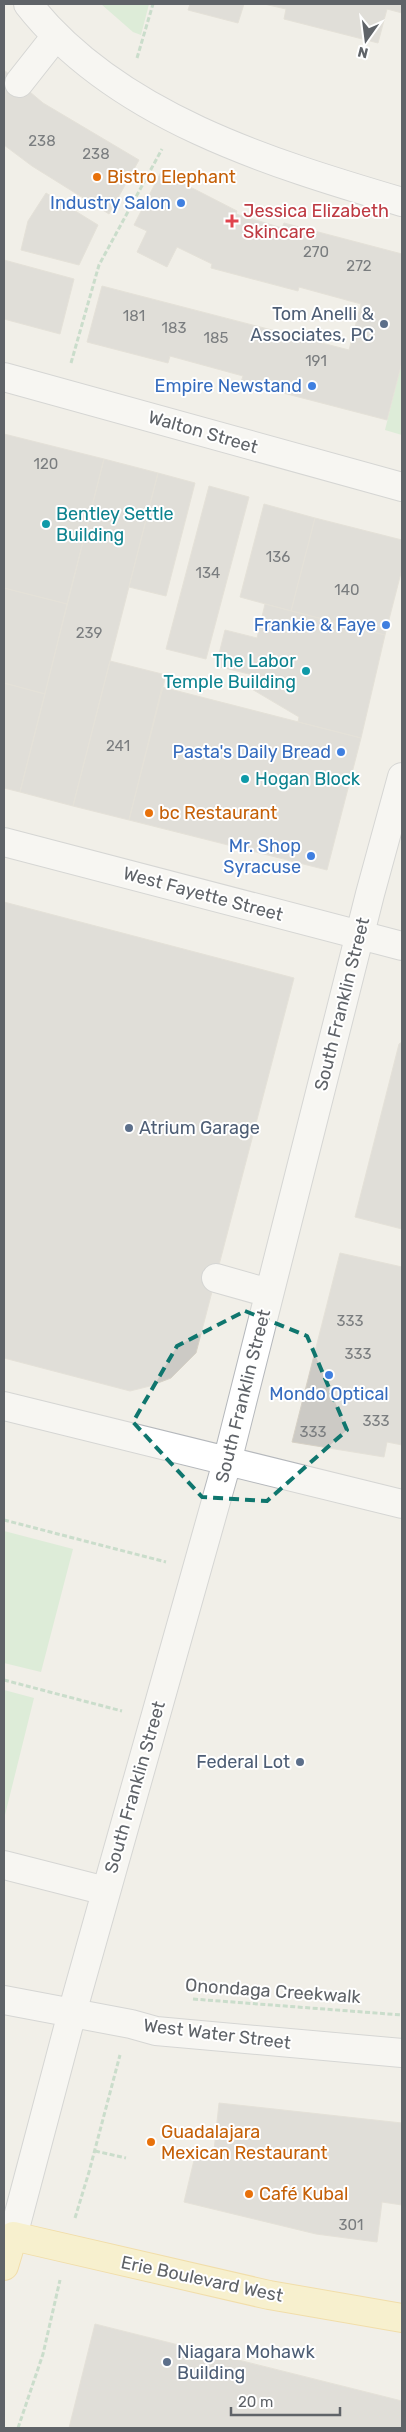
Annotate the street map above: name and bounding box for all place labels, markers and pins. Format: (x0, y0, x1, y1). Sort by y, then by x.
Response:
place label: Bistro Elephant (107, 166, 236, 188)
marker: Bistro Elephant (91, 171, 103, 183)
place label: Industry Salon (50, 192, 171, 214)
marker: Industry Salon (175, 197, 187, 209)
place label: Jessica Elizabeth Skincare (243, 200, 389, 243)
marker: Jessica Elizabeth Skincare (225, 214, 239, 228)
place label: Tom Anelli & Associates, PC (250, 303, 374, 346)
marker: Tom Anelli & Associates, PC (378, 318, 390, 330)
place label: Empire Newstand (155, 375, 302, 397)
marker: Empire Newstand (306, 380, 318, 392)
place label: Bentley Settle Building (56, 503, 174, 546)
marker: Bentley Settle Building (40, 518, 52, 530)
place label: Frankie & Faye (254, 614, 376, 636)
marker: Frankie & Faye (380, 619, 392, 631)
place label: The Labor Temple Building (163, 650, 296, 693)
marker: The Labor Temple Building (300, 665, 312, 677)
place label: Pasta's Daily Bread (173, 741, 331, 763)
marker: Pasta's Daily Bread (335, 746, 347, 758)
place label: Hogan Block (255, 768, 361, 790)
marker: Hogan Block (239, 773, 251, 785)
place label: bc Restaurant (159, 802, 277, 824)
marker: bc Restaurant (143, 807, 155, 819)
place label: Mr. Shop Syracuse (223, 835, 301, 878)
marker: Mr. Shop Syracuse (305, 850, 317, 862)
place label: Atrium Garage (139, 1117, 260, 1139)
marker: Atrium Garage (123, 1122, 135, 1134)
marker: Mondo Optical (323, 1369, 335, 1381)
place label: Mondo Optical (269, 1383, 389, 1405)
place label: Federal Lot (196, 1751, 290, 1773)
marker: Federal Lot (294, 1756, 306, 1768)
place label: Guadalajara Mexican Restaurant (161, 2121, 328, 2164)
marker: Guadalajara Mexican Restaurant (145, 2136, 157, 2148)
place label: Café Kubal (259, 2183, 348, 2205)
marker: Café Kubal (243, 2188, 255, 2200)
place label: Niagara Mohawk Building (177, 2341, 315, 2384)
marker: Niagara Mohawk Building (161, 2356, 173, 2368)

